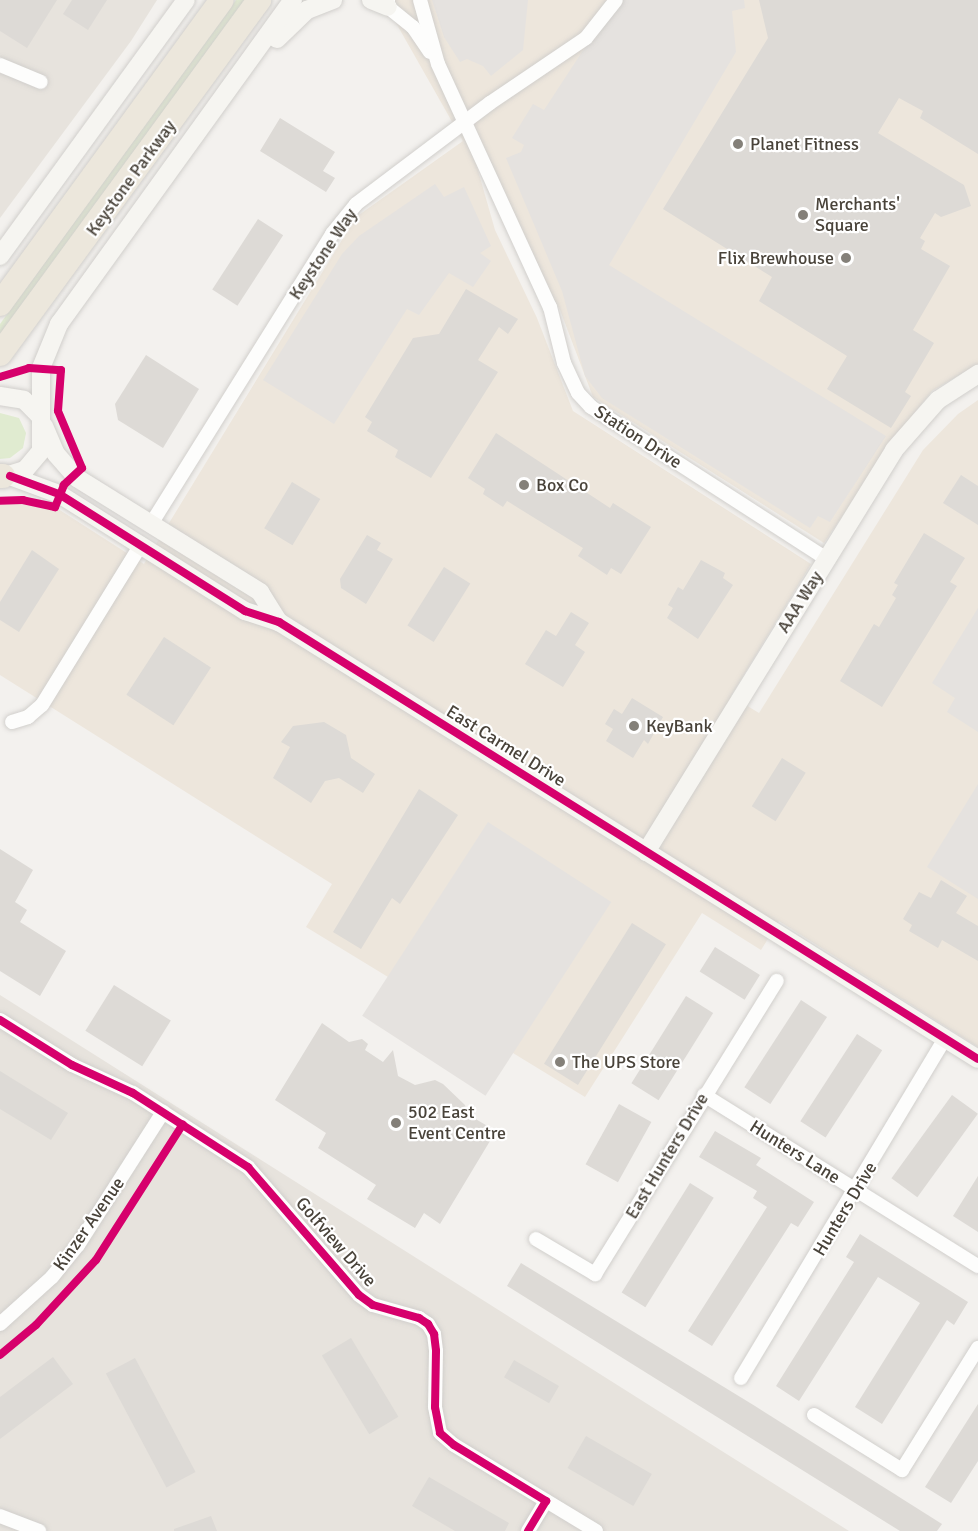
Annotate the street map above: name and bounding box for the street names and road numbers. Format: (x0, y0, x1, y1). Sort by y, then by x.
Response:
street label: Keystone Parkway (82, 116, 180, 240)
street label: Keystone Way (284, 204, 362, 304)
street label: Station Drive (590, 401, 686, 473)
street label: AAA Way (773, 567, 827, 637)
street label: East Carmel Drive (442, 701, 570, 791)
street label: East Hunters Drive (621, 1089, 713, 1223)
street label: Hunters Lane (746, 1116, 844, 1188)
street label: Hunters Drive (809, 1158, 881, 1260)
street label: Kinzer Avenue (49, 1173, 129, 1275)
street label: Golfview Drive (291, 1193, 381, 1291)

